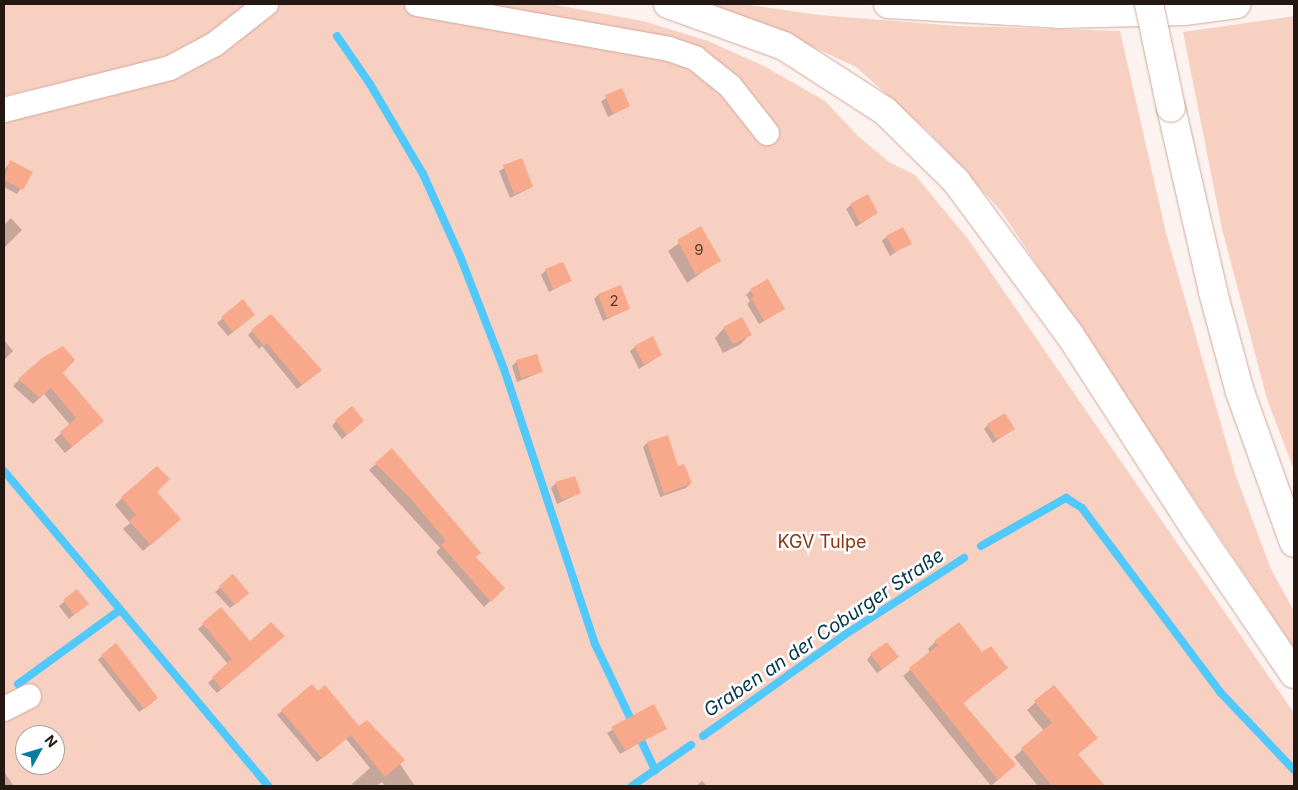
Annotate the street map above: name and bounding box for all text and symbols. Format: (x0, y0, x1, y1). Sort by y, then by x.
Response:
house number: 9 (694, 241, 704, 259)
house number: 2 (609, 292, 619, 310)
park label: KGV Tulpe (778, 531, 866, 553)
water label: Graben an der Coburger Straße (700, 544, 948, 722)
north arrow (15, 725, 65, 775)
text: N (41, 731, 61, 750)

